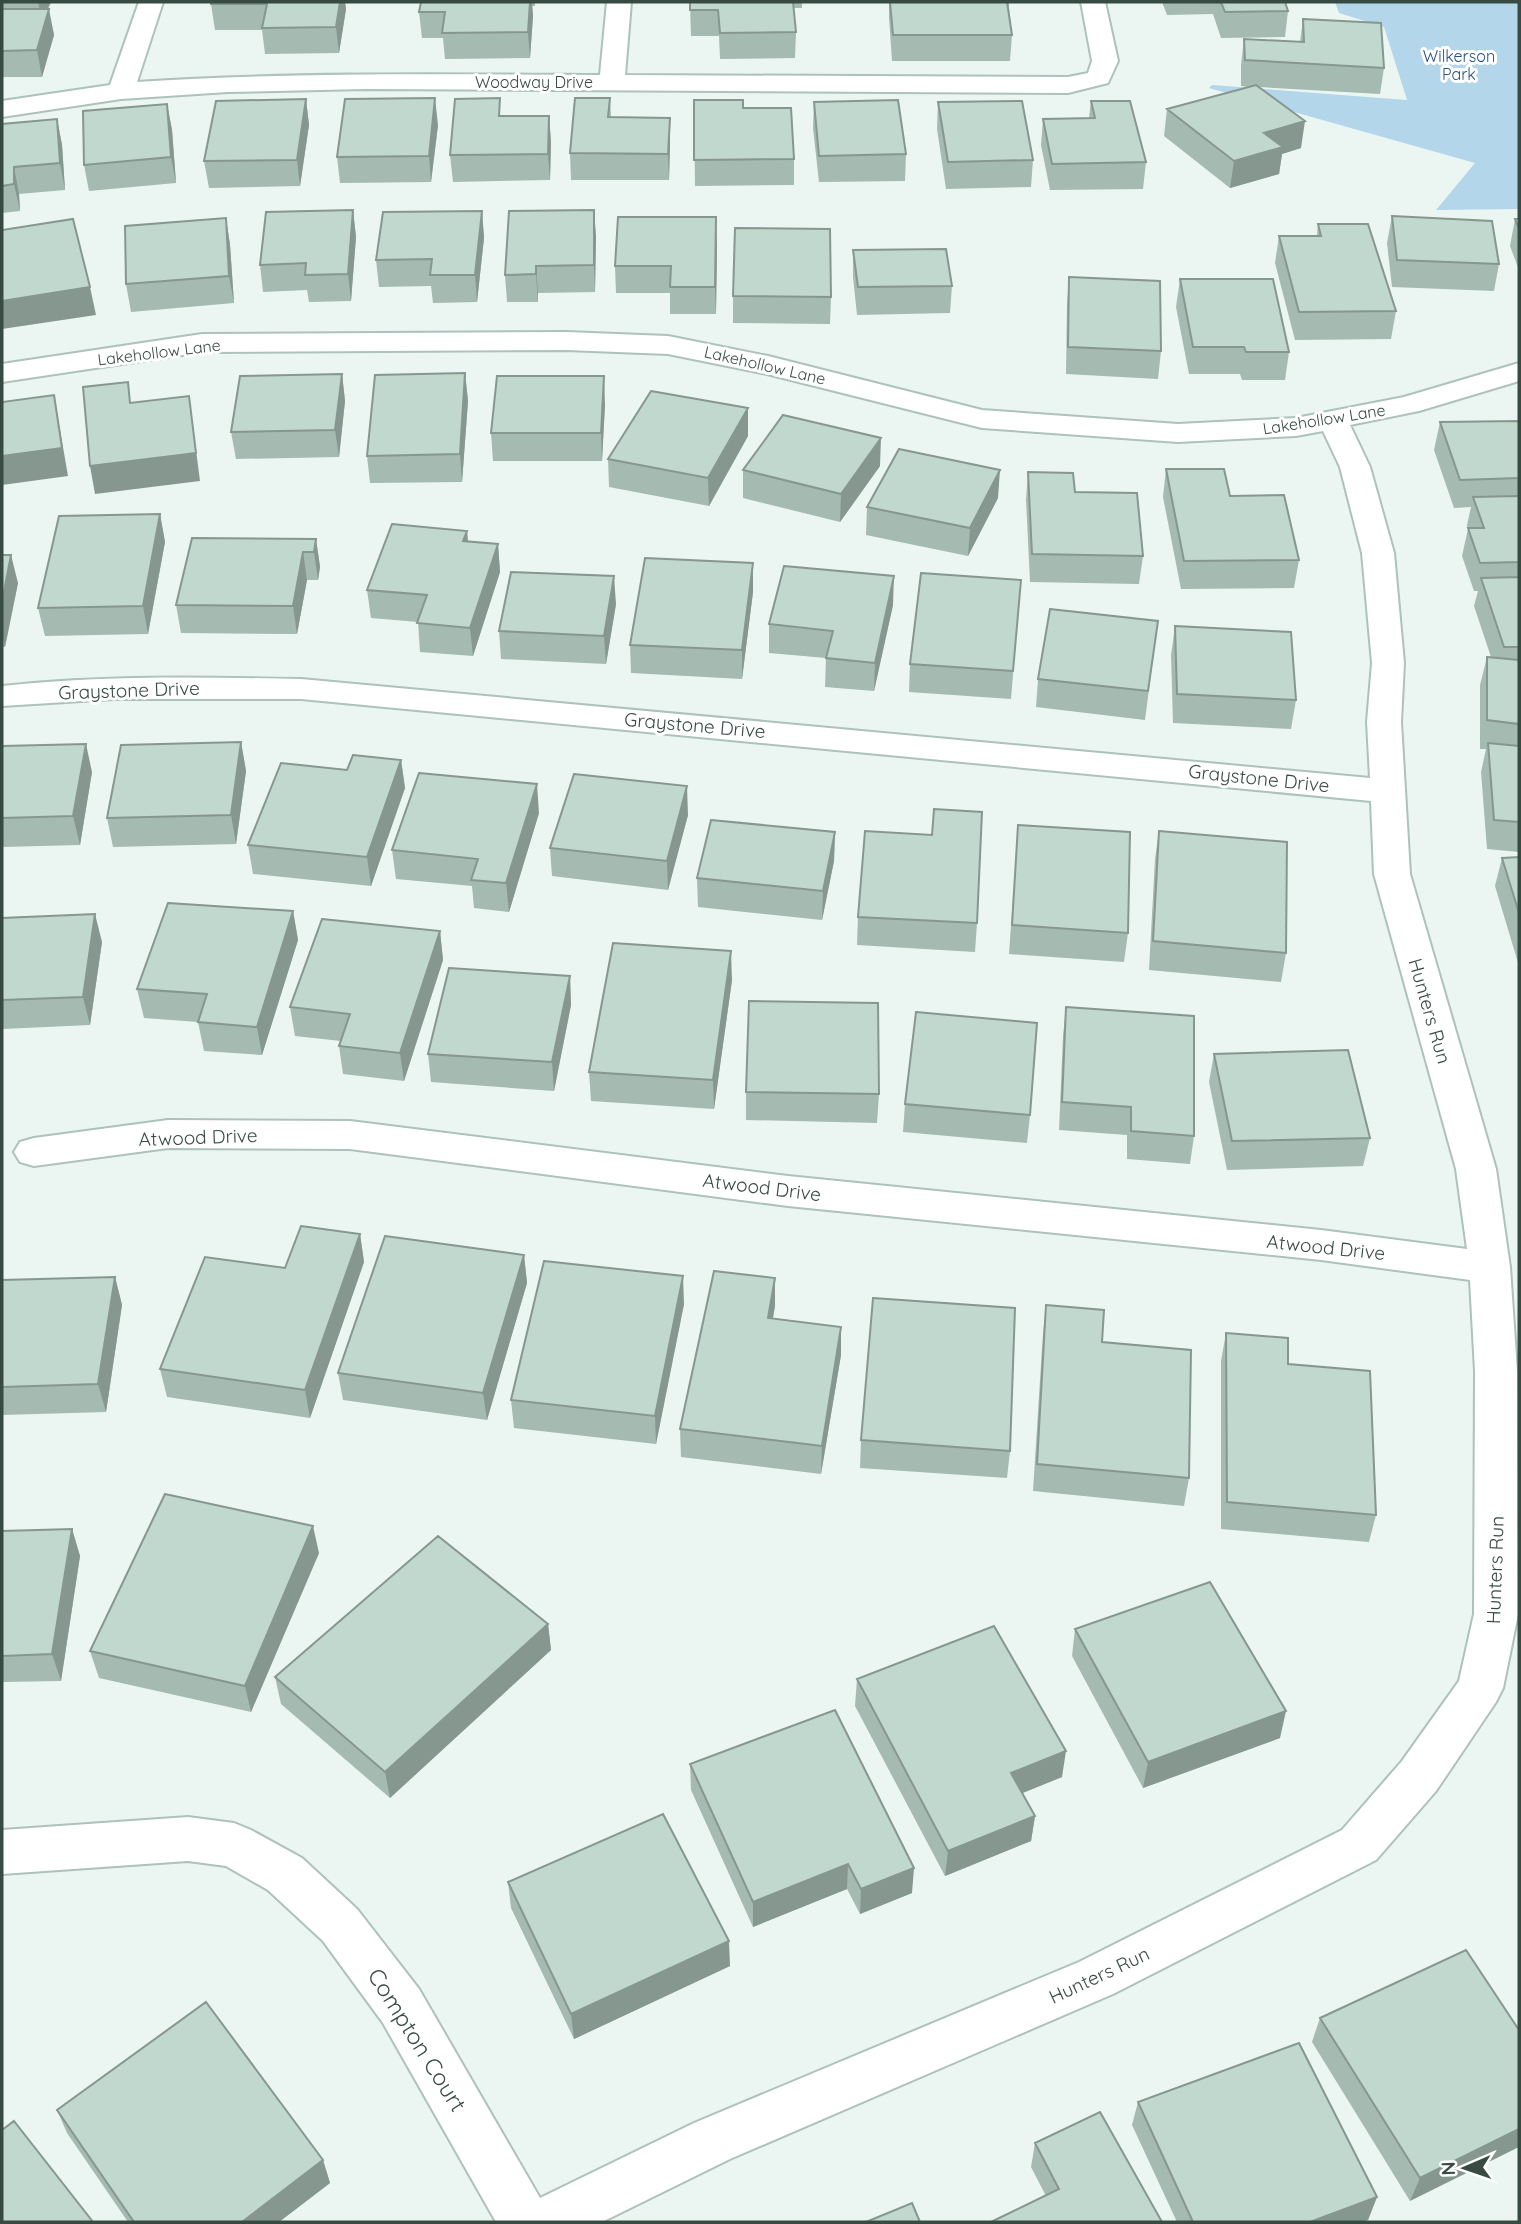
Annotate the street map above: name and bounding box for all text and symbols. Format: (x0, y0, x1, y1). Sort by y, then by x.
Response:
park label: Wilkerson Park (1423, 46, 1495, 84)
street label: Woodway Drive (475, 72, 593, 92)
street label: Lakehollow Lane (96, 335, 222, 369)
street label: Lakehollow Lane (702, 341, 828, 389)
street label: Lakehollow Lane (1261, 399, 1387, 439)
street label: Graystone Drive (58, 676, 200, 704)
street label: Graystone Drive (623, 707, 767, 743)
street label: Graystone Drive (1187, 759, 1331, 797)
street label: Hunters Run (1404, 956, 1456, 1066)
street label: Atwood Drive (138, 1123, 258, 1151)
street label: Atwood Drive (701, 1168, 823, 1206)
street label: Atwood Drive (1266, 1229, 1386, 1265)
street label: Hunters Run (1481, 1515, 1509, 1625)
street label: Hunters Run (1045, 1941, 1153, 2009)
street label: Compton Court (362, 1963, 473, 2117)
north arrow (1430, 2133, 1500, 2203)
text: N (1436, 2161, 1460, 2176)

